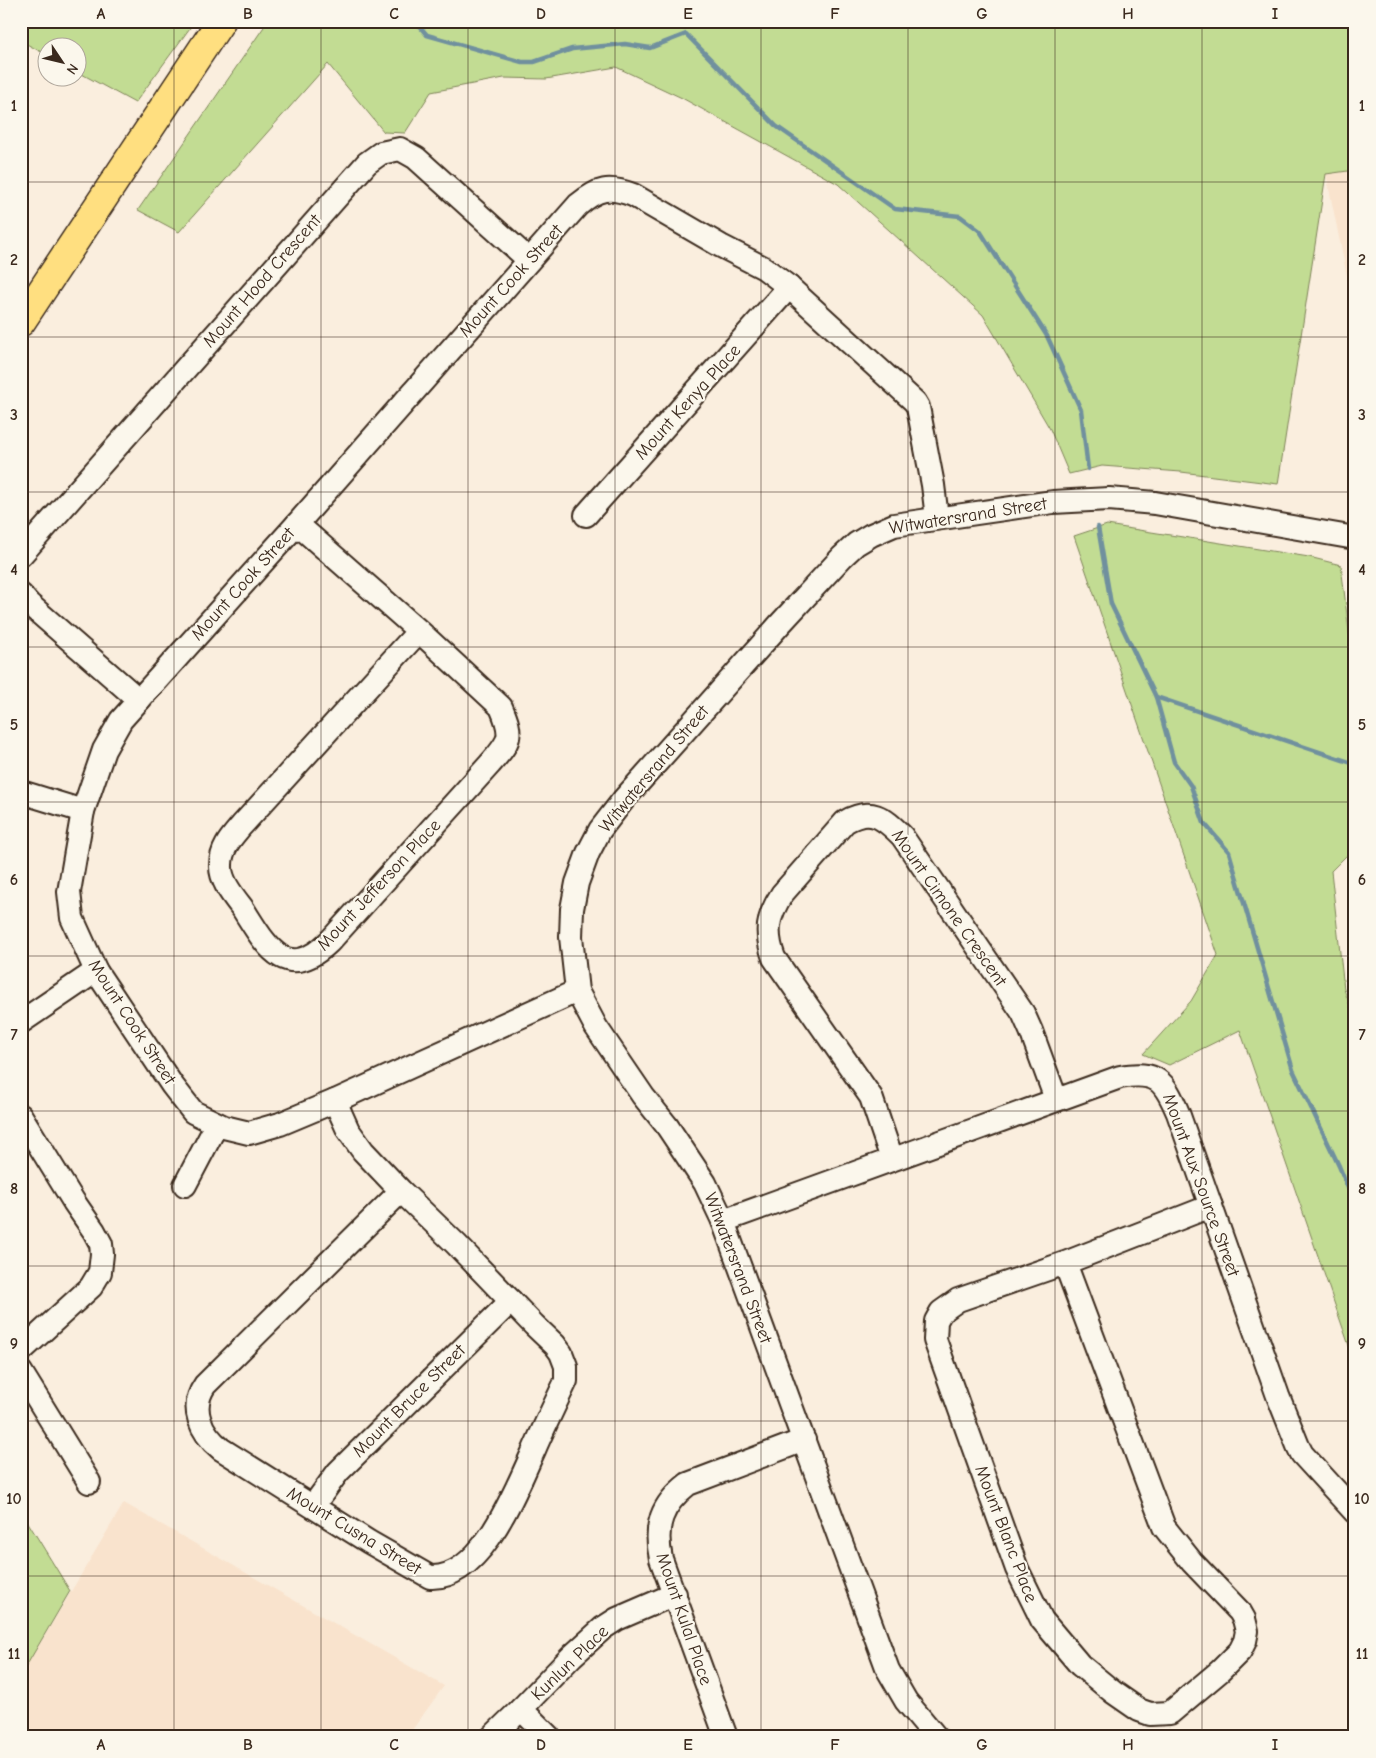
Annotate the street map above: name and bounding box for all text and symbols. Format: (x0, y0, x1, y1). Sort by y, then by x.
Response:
text: A (97, 5, 106, 23)
text: B (243, 5, 253, 23)
text: C (389, 5, 399, 23)
text: D (536, 5, 546, 23)
text: E (683, 5, 693, 23)
text: F (830, 5, 840, 23)
text: G (976, 5, 988, 23)
text: H (1122, 5, 1134, 23)
text: I (1272, 5, 1278, 23)
north arrow (38, 38, 88, 88)
text: N (63, 61, 82, 78)
text: 1 (11, 97, 17, 115)
text: 1 (1359, 97, 1365, 115)
street label: Mount Hood Crescent (198, 209, 326, 352)
street label: Mount Cook Street (455, 220, 568, 342)
text: 2 (10, 251, 18, 269)
text: 2 (1358, 251, 1366, 269)
street label: Mount Kenya Place (631, 340, 745, 464)
text: 3 (10, 406, 18, 424)
text: 3 (1358, 406, 1366, 424)
street label: Witwatersrand Street (888, 493, 1049, 539)
street label: Mount Cook Street (187, 523, 300, 645)
text: 4 (10, 561, 18, 579)
text: 4 (1358, 561, 1366, 579)
street label: Witwatersrand Street (595, 701, 714, 837)
text: 5 (10, 716, 18, 734)
text: 5 (1358, 716, 1366, 734)
street label: Mount Jefferson Place (313, 815, 445, 955)
street label: Mount Cimone Crescent (887, 826, 1012, 991)
text: 6 (10, 871, 18, 889)
text: 6 (1358, 871, 1366, 889)
street label: Mount Cook Street (84, 956, 181, 1089)
text: 7 (10, 1026, 18, 1044)
text: 7 (1358, 1026, 1366, 1044)
street label: Mount Aux Source Street (1158, 1091, 1244, 1280)
text: 8 (10, 1180, 18, 1198)
text: 8 (1358, 1180, 1366, 1198)
street label: Witwatersrand Street (700, 1190, 777, 1347)
text: 9 (10, 1335, 18, 1353)
text: 9 (1358, 1335, 1366, 1353)
street label: Mount Bruce Street (348, 1340, 470, 1462)
street label: Mount Blanc Place (970, 1463, 1042, 1605)
street label: Mount Cusna Street (283, 1483, 426, 1580)
text: 10 (6, 1490, 22, 1508)
text: 10 (1354, 1490, 1370, 1508)
street label: Mount Kulal Place (652, 1550, 716, 1688)
street label: Kunlun Place (527, 1621, 613, 1705)
text: 11 (8, 1645, 20, 1663)
text: 11 (1356, 1645, 1368, 1663)
text: A (97, 1736, 106, 1754)
text: B (243, 1736, 253, 1754)
text: C (389, 1736, 399, 1754)
text: D (536, 1736, 546, 1754)
text: E (683, 1736, 693, 1754)
text: F (830, 1736, 840, 1754)
text: G (976, 1736, 988, 1754)
text: H (1122, 1736, 1134, 1754)
text: I (1272, 1736, 1278, 1754)

